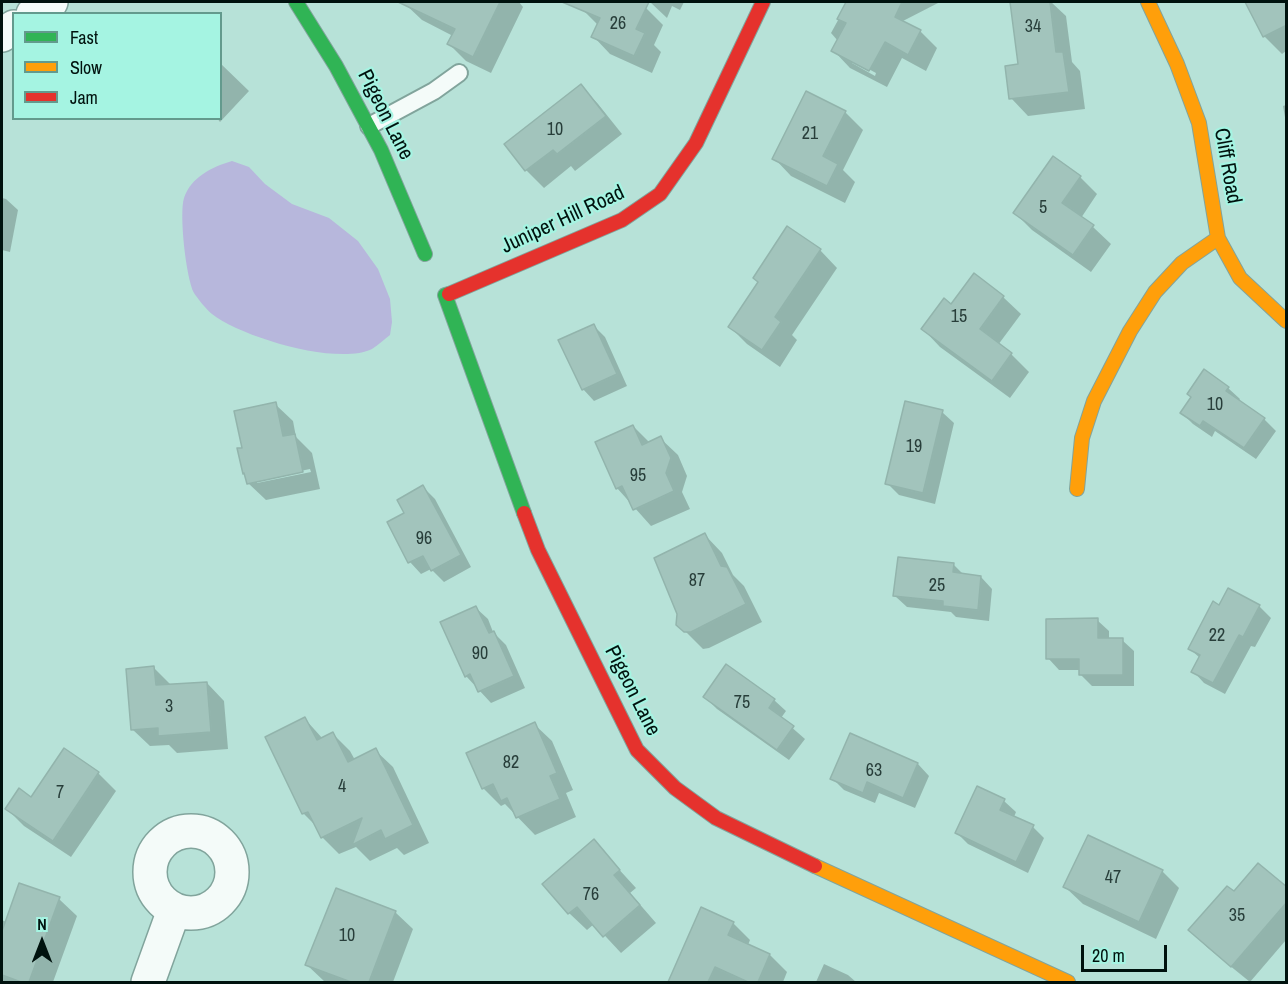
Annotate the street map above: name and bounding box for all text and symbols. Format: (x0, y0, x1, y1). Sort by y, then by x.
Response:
legend (12, 12, 222, 120)
house number: 26 (610, 13, 626, 35)
house number: 34 (1025, 16, 1041, 38)
text: Fast (70, 25, 98, 50)
text: Slow (70, 55, 102, 80)
street label: Pigeon Lane (352, 66, 418, 164)
text: Jam (70, 85, 98, 110)
house number: 10 (547, 119, 563, 141)
house number: 21 (802, 123, 818, 145)
street label: Cliff Road (1208, 126, 1246, 206)
street label: Juniper Hill Road (497, 180, 629, 260)
house number: 5 (1039, 197, 1047, 219)
house number: 15 (951, 306, 967, 328)
house number: 10 (1207, 394, 1223, 416)
house number: 19 (906, 436, 922, 458)
house number: 95 (630, 465, 646, 487)
house number: 96 (416, 528, 432, 550)
house number: 87 (689, 570, 705, 592)
house number: 25 (929, 575, 945, 597)
house number: 22 (1209, 625, 1225, 647)
street label: Pigeon Lane (599, 642, 665, 740)
house number: 90 (472, 643, 488, 665)
house number: 75 (734, 692, 750, 714)
house number: 3 (165, 696, 173, 718)
house number: 82 (503, 752, 519, 774)
house number: 63 (866, 760, 882, 782)
house number: 4 (338, 776, 346, 798)
house number: 7 (56, 782, 64, 804)
house number: 47 (1105, 867, 1121, 889)
house number: 76 (583, 884, 599, 906)
house number: 35 (1229, 905, 1245, 927)
north arrow (12, 912, 72, 972)
text: N (37, 913, 47, 935)
house number: 10 (339, 925, 355, 947)
scale bar (1084, 933, 1170, 971)
text: 20 m (1092, 943, 1125, 968)

